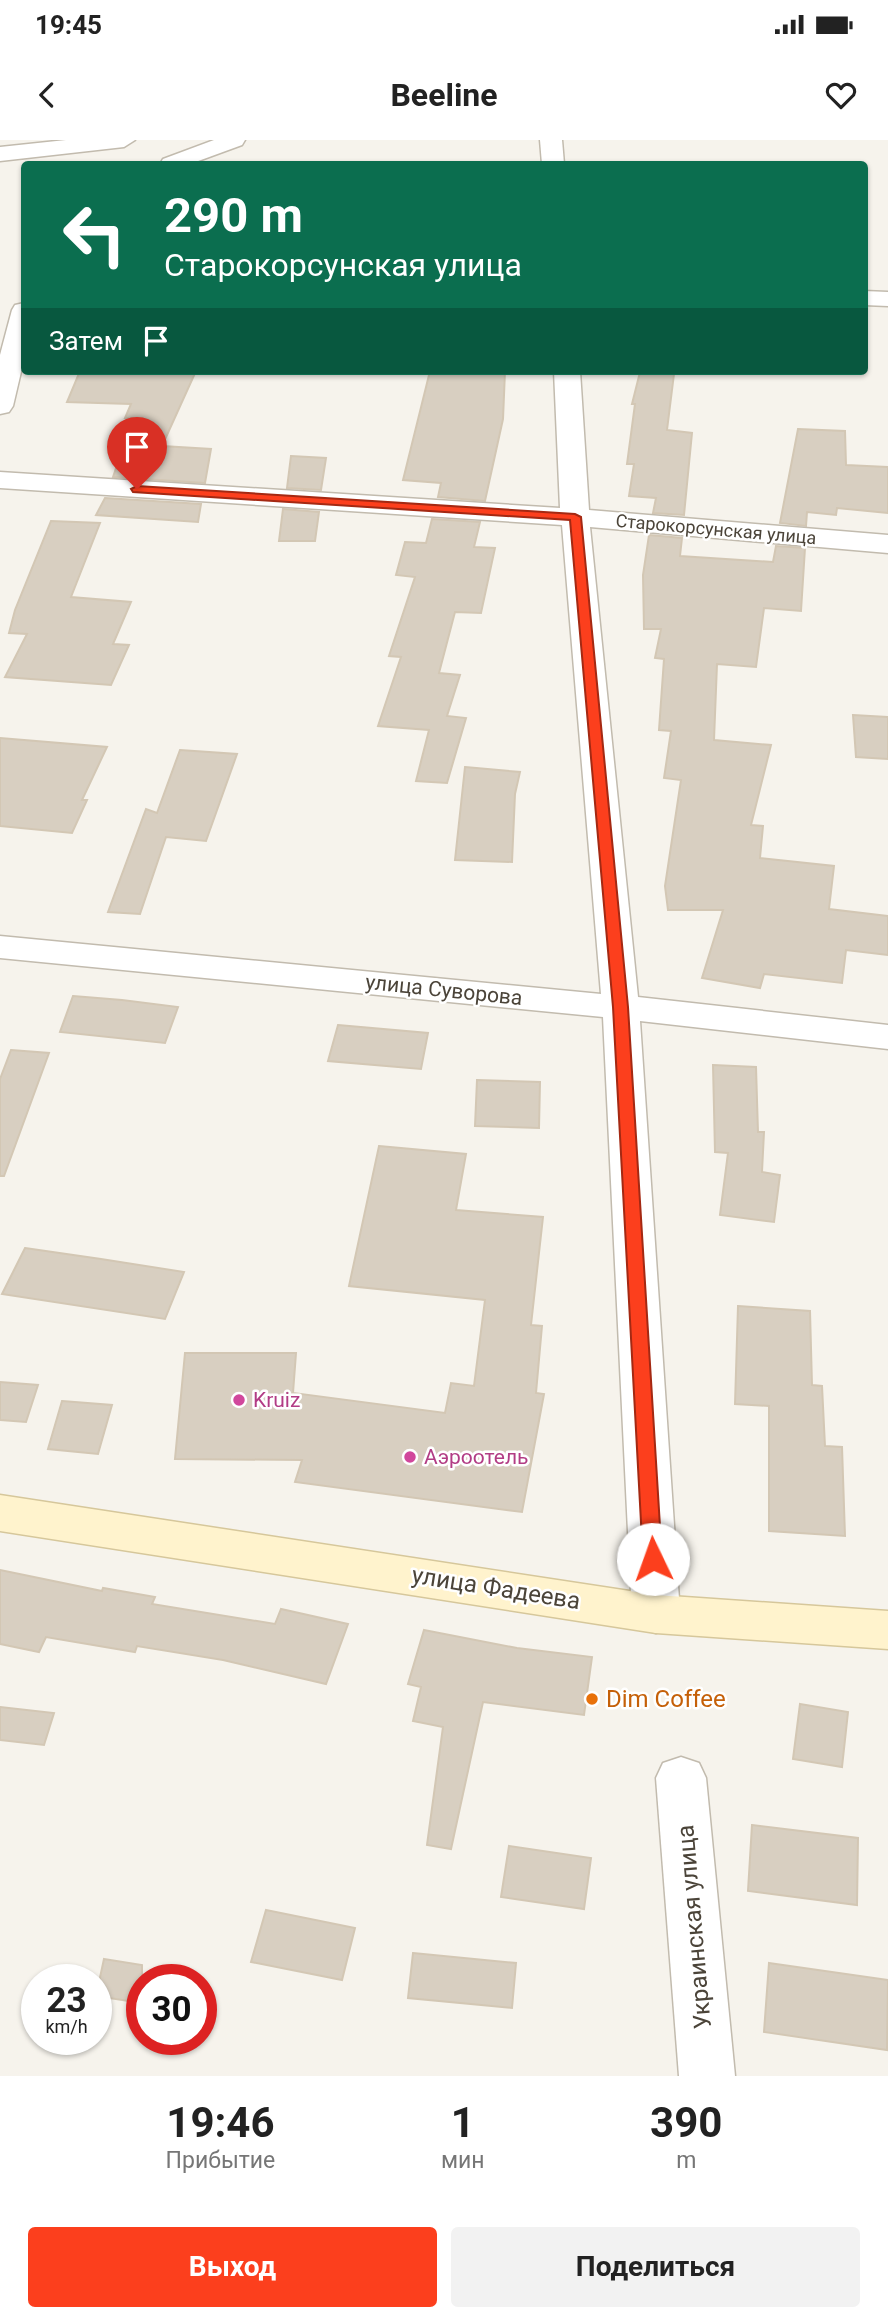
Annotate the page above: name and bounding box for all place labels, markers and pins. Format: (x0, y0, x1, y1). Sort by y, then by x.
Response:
pin (107, 417, 167, 489)
place label: Kruiz (253, 1388, 300, 1412)
marker: Kruiz (231, 1392, 247, 1408)
place label: Аэроотель (424, 1445, 528, 1469)
marker: Аэроотель (402, 1449, 418, 1465)
place label: Dim Coffee (606, 1685, 726, 1713)
marker: Dim Coffee (584, 1691, 600, 1707)

